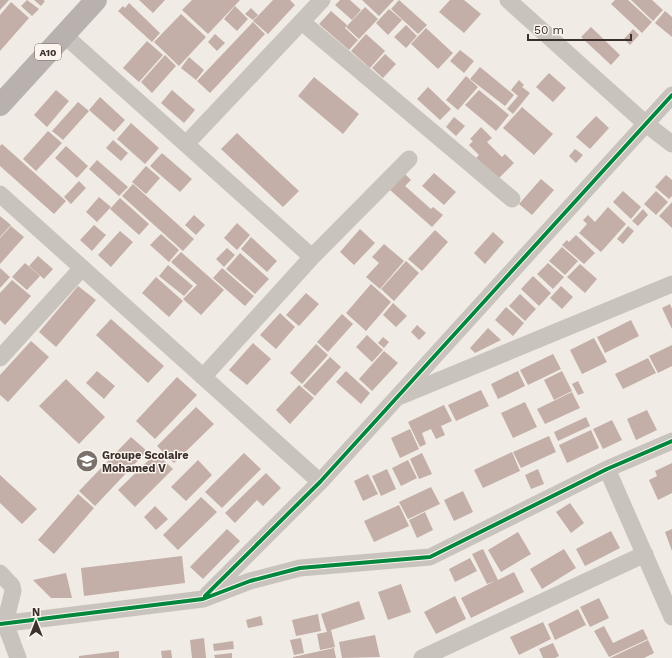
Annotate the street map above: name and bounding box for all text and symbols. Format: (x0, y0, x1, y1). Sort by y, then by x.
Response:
scale bar (528, 16, 631, 42)
text: 50 m (534, 23, 564, 37)
road number: A10 (35, 44, 61, 60)
school or university icon: Groupe Scolaire Mohamed V (74, 448, 100, 474)
place label: Groupe Scolaire Mohamed V (102, 449, 189, 475)
north arrow (16, 602, 56, 642)
text: N (32, 606, 40, 619)

